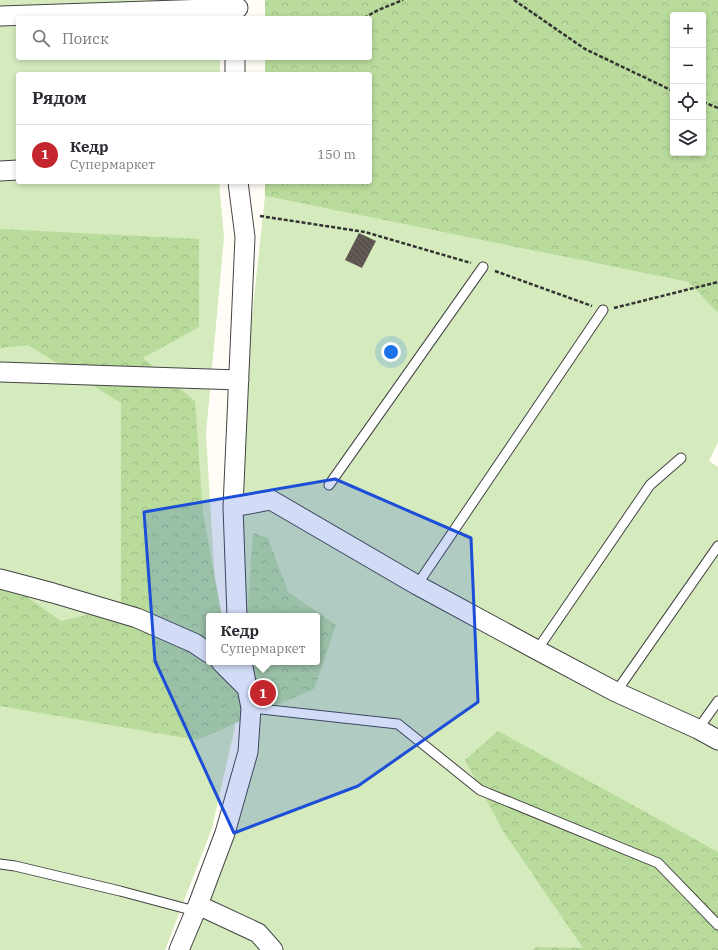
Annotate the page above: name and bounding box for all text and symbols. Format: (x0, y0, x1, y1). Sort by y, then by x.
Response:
map controls (670, 12, 706, 156)
button: + (670, 12, 706, 48)
search box (16, 16, 372, 60)
icon: search (30, 27, 52, 49)
text: Поиск (62, 29, 109, 48)
button: − (670, 48, 706, 84)
button: locate (670, 84, 706, 120)
text: Рядом (32, 87, 87, 109)
button: layers (670, 120, 706, 156)
text: Кедр (70, 137, 109, 156)
text: 1 (41, 146, 49, 163)
text: 150 m (317, 146, 356, 163)
text: Супермаркет (70, 156, 155, 173)
your location (381, 342, 401, 362)
popup (206, 613, 320, 665)
text: Кедр (221, 621, 259, 640)
text: Супермаркет (221, 640, 305, 657)
pin: 1 (250, 678, 276, 708)

